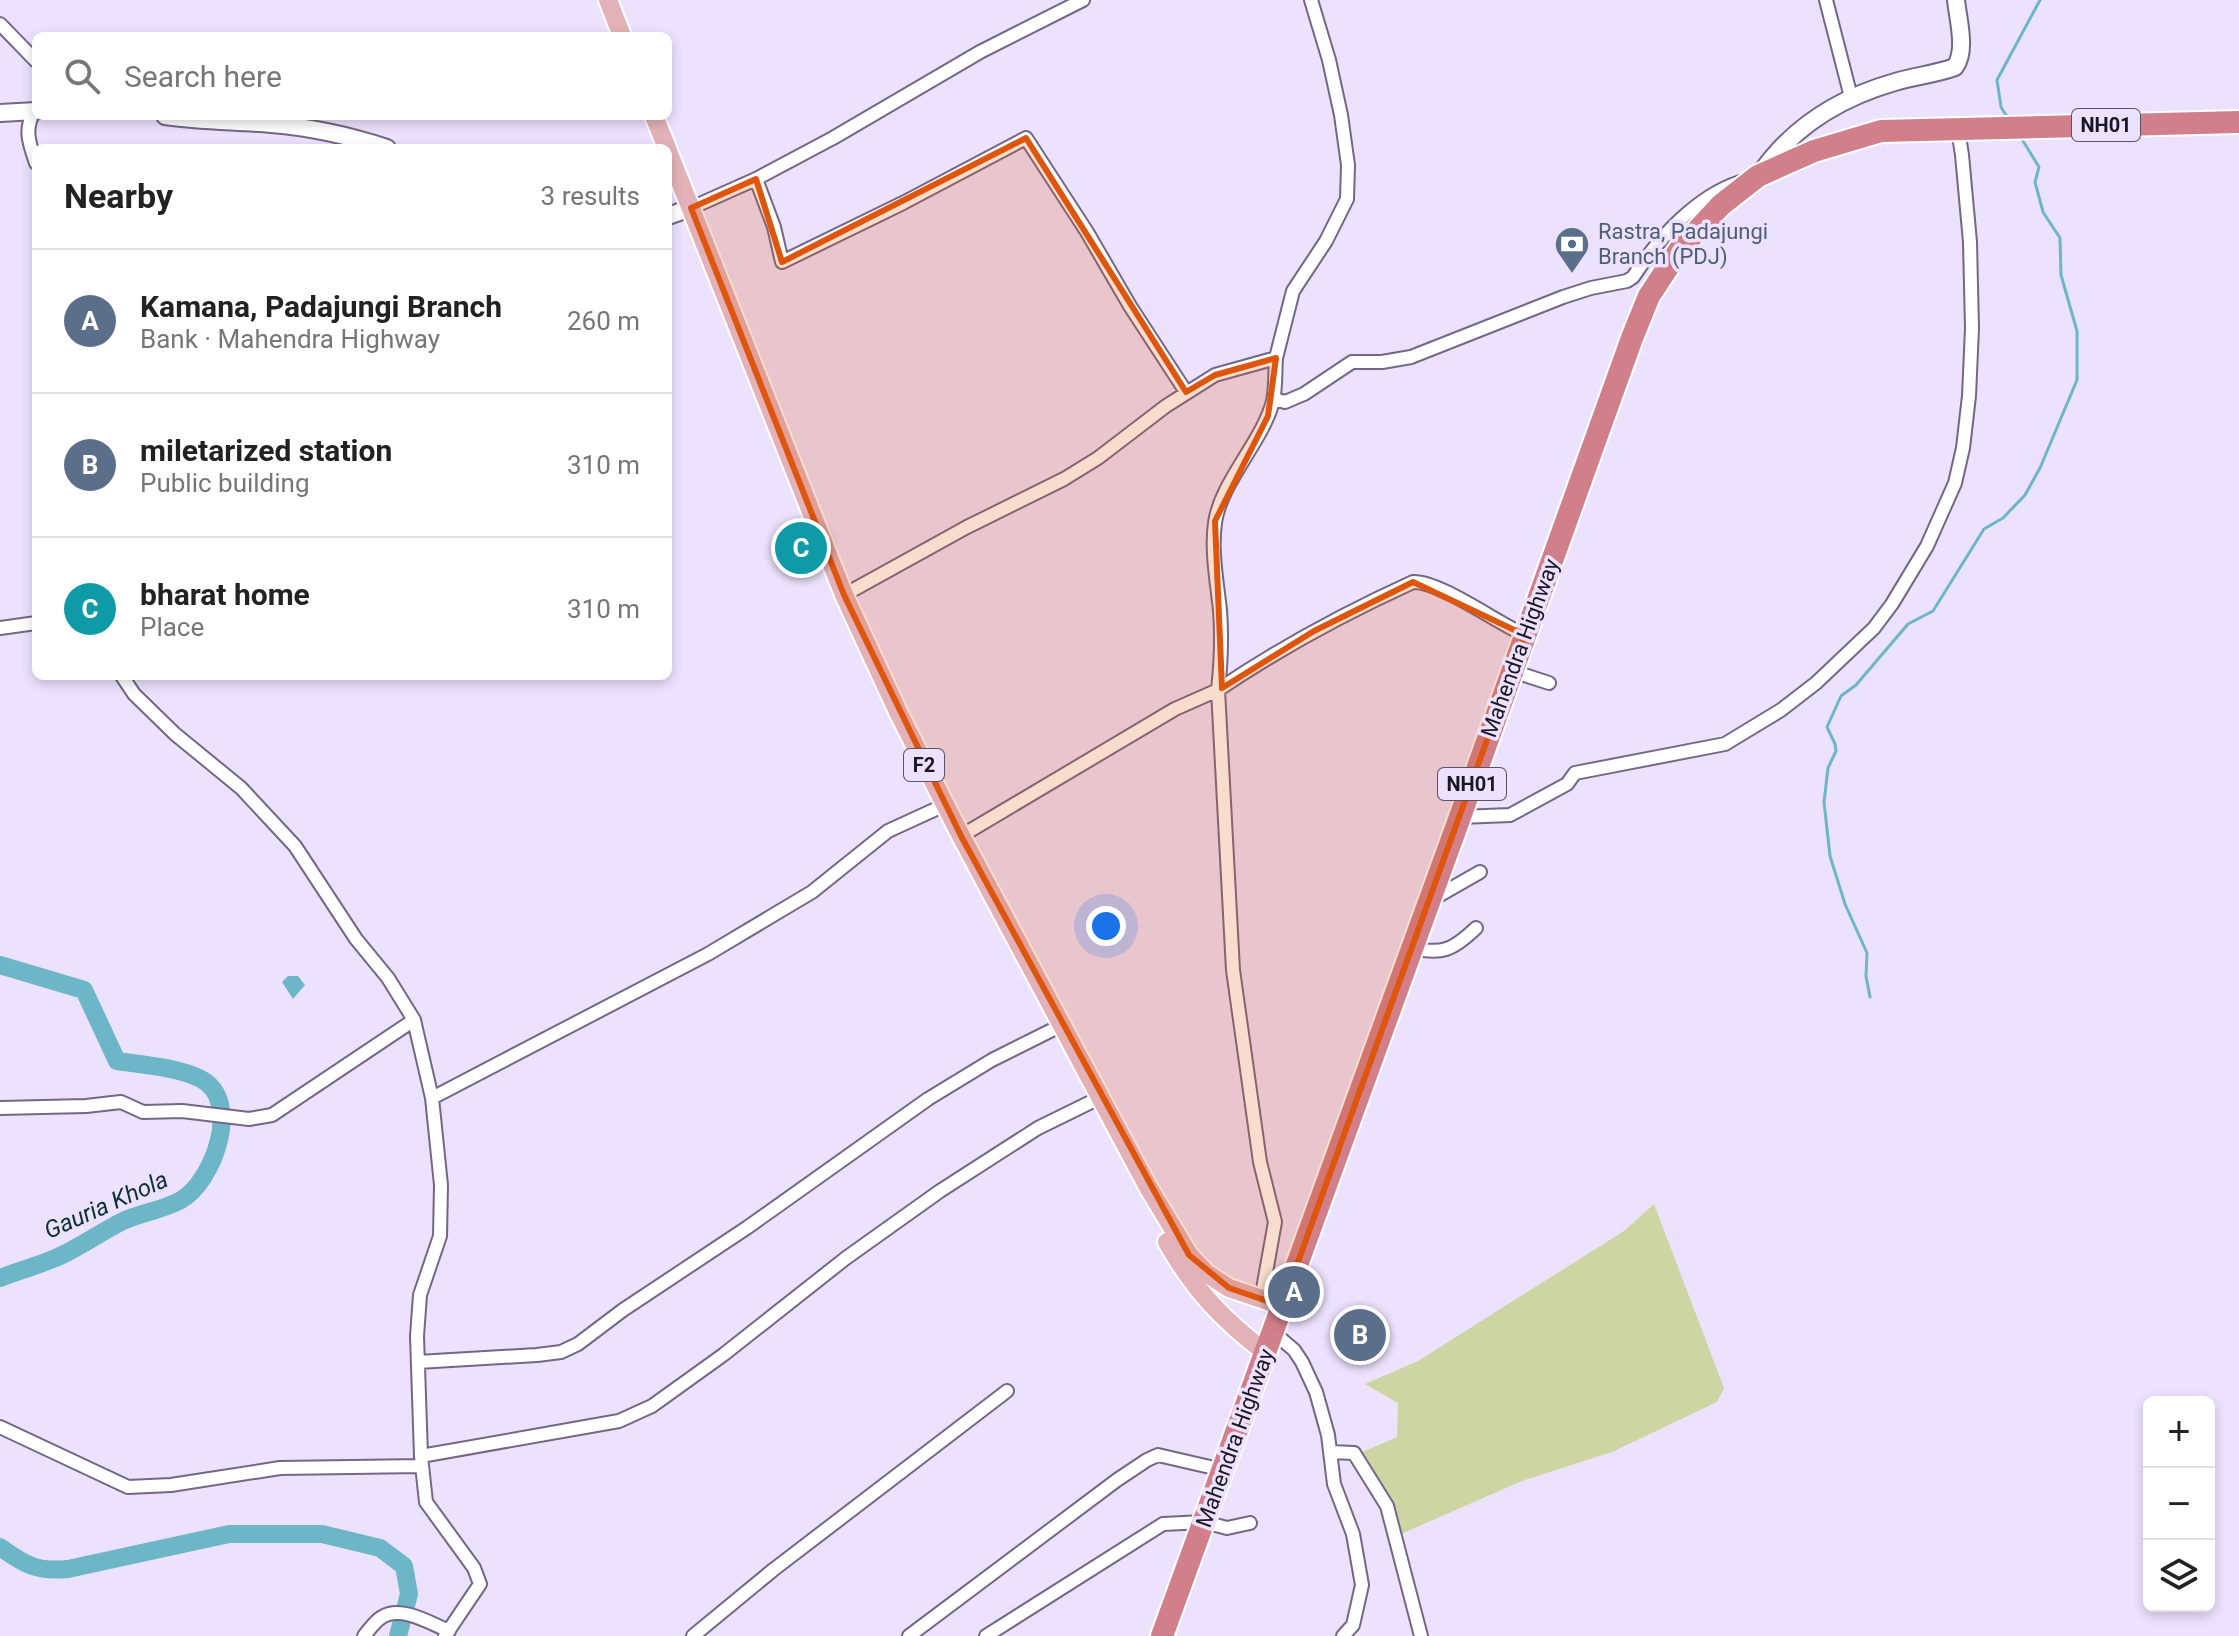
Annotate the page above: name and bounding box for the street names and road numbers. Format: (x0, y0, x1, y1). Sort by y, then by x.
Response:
road number: NH01 (2072, 109, 2140, 141)
street label: Mahendra Highway (1476, 555, 1564, 741)
road number: F2 (904, 749, 944, 781)
road number: NH01 (1438, 768, 1506, 800)
street label: Mahendra Highway (1191, 1345, 1279, 1531)

